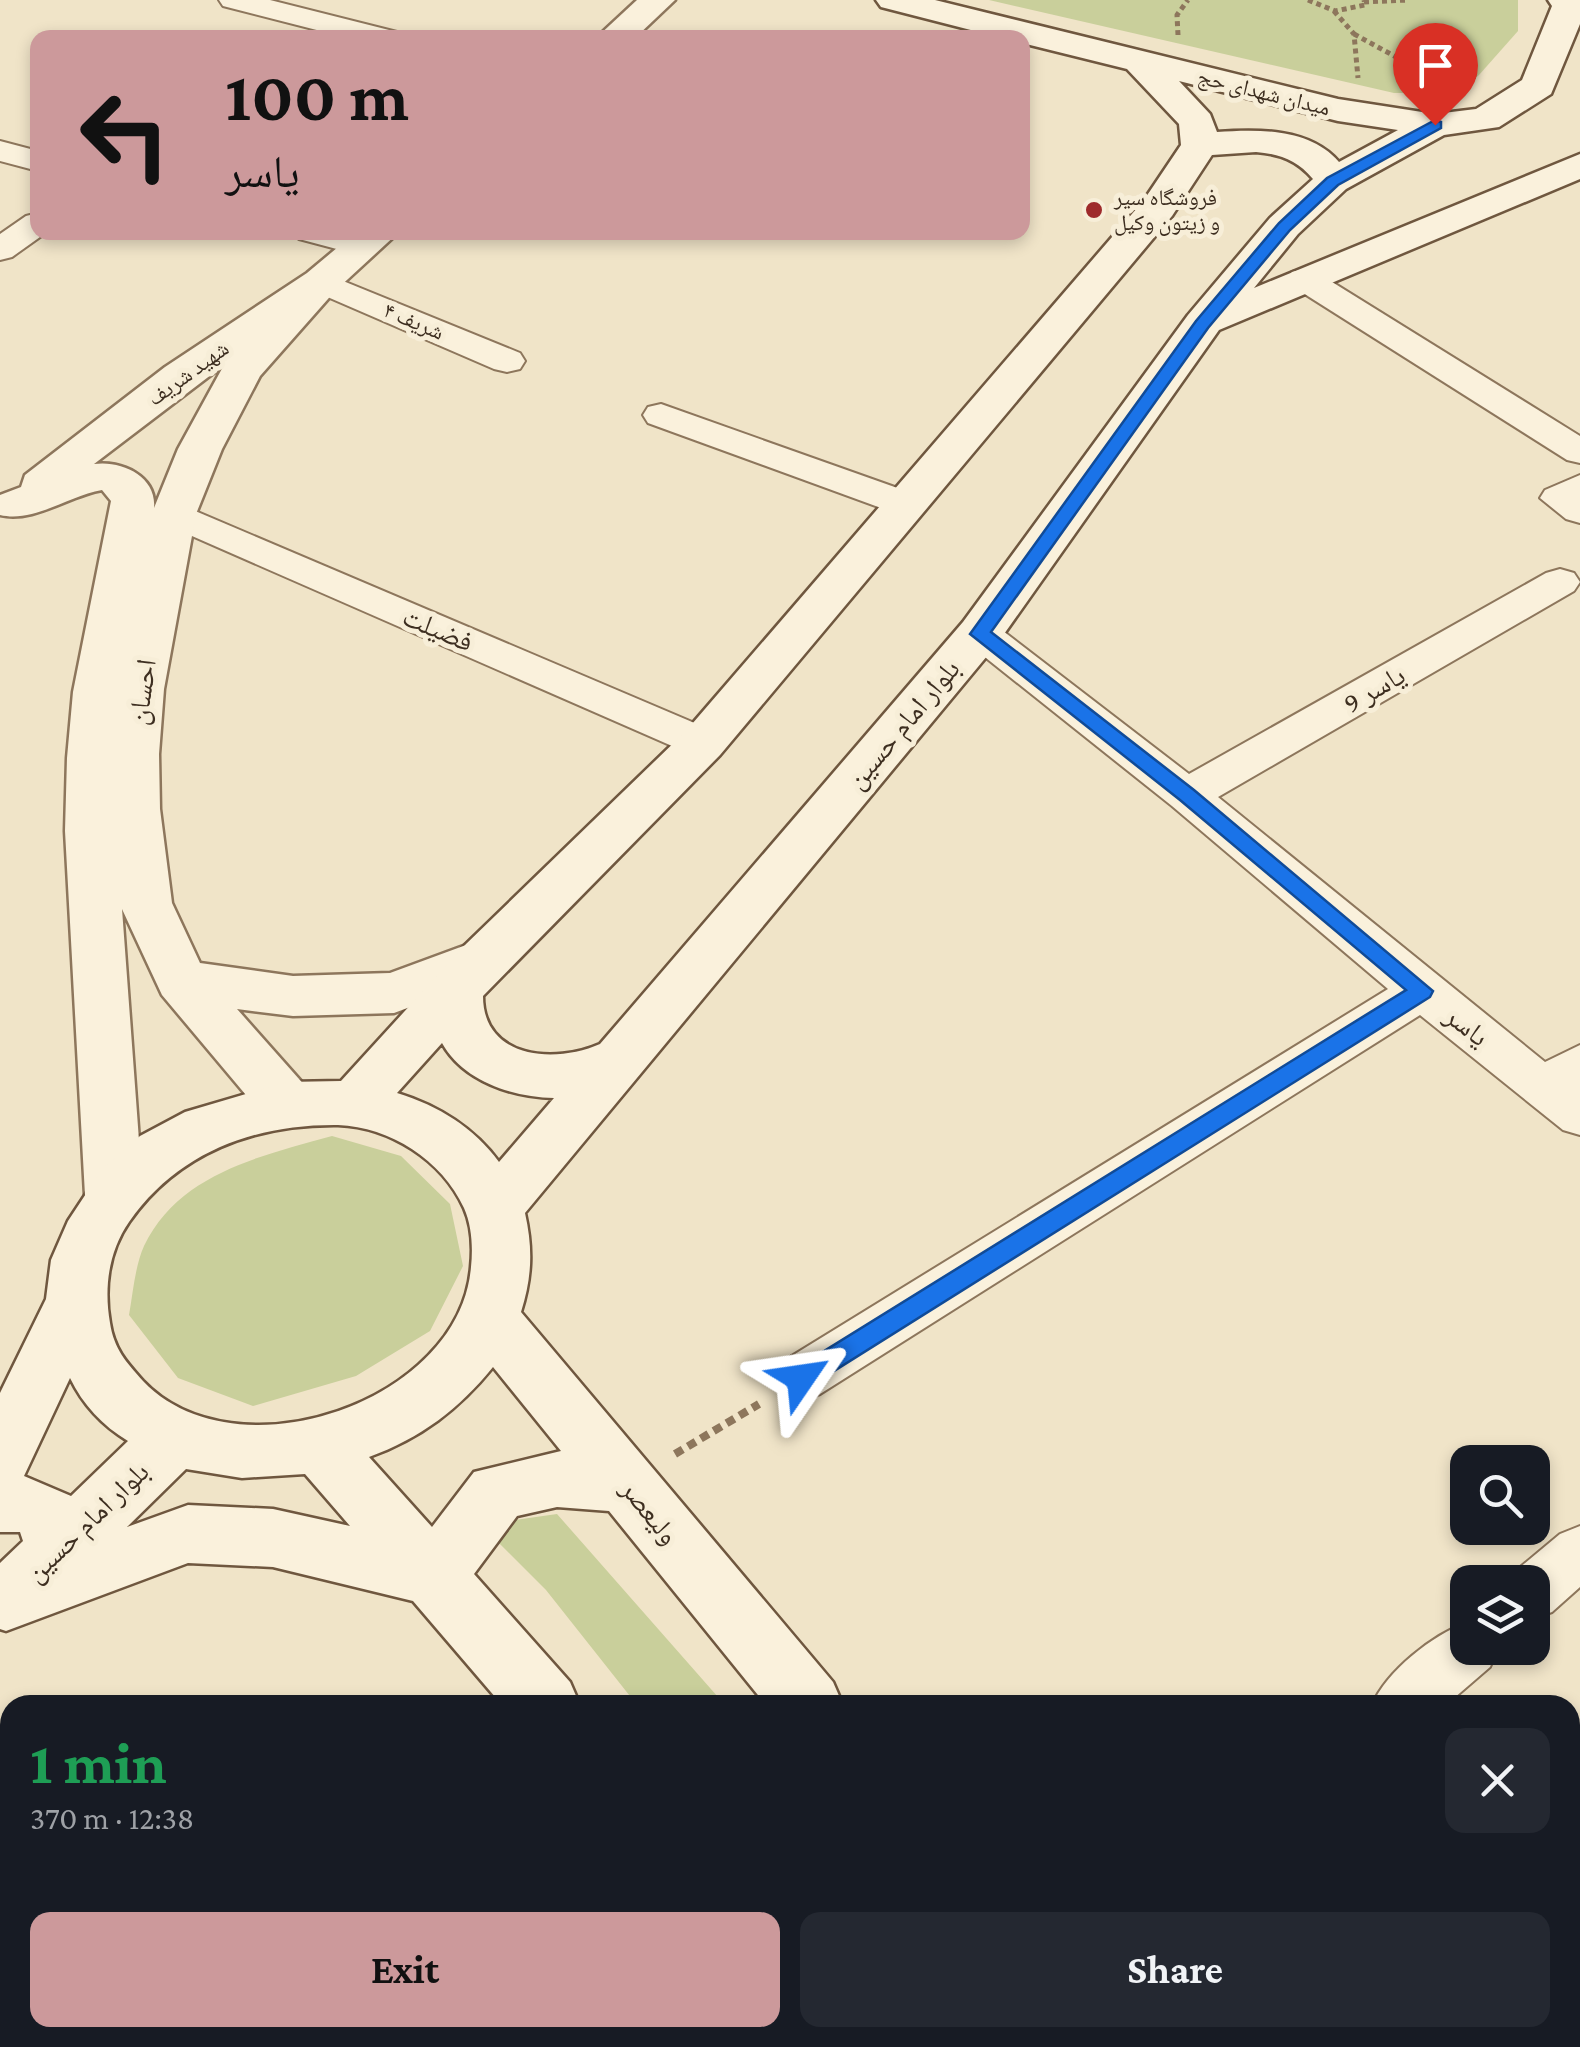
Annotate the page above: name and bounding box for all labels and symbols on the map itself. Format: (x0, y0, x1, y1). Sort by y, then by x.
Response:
pin (1393, 23, 1478, 126)
street label: میدان شهدای حج (1195, 63, 1333, 121)
place label: فروشگاه سیر و زیتون وکیل (1113, 185, 1220, 236)
marker: فروشگاه سیر و زیتون وکیل (1083, 199, 1105, 221)
street label: شریف ۴ (380, 297, 448, 345)
street label: شهید شریف (143, 335, 233, 411)
street label: فضیلت (398, 600, 478, 658)
street label: بلوار امام حسین (840, 653, 968, 797)
street label: احسان (122, 657, 163, 727)
street label: یاسر 9 (1338, 659, 1411, 719)
street label: یاسر (1438, 999, 1495, 1053)
position arrow (749, 1326, 853, 1430)
street label: بلوار امام حسین (19, 1456, 157, 1590)
street label: ولیعصر (614, 1473, 685, 1551)

